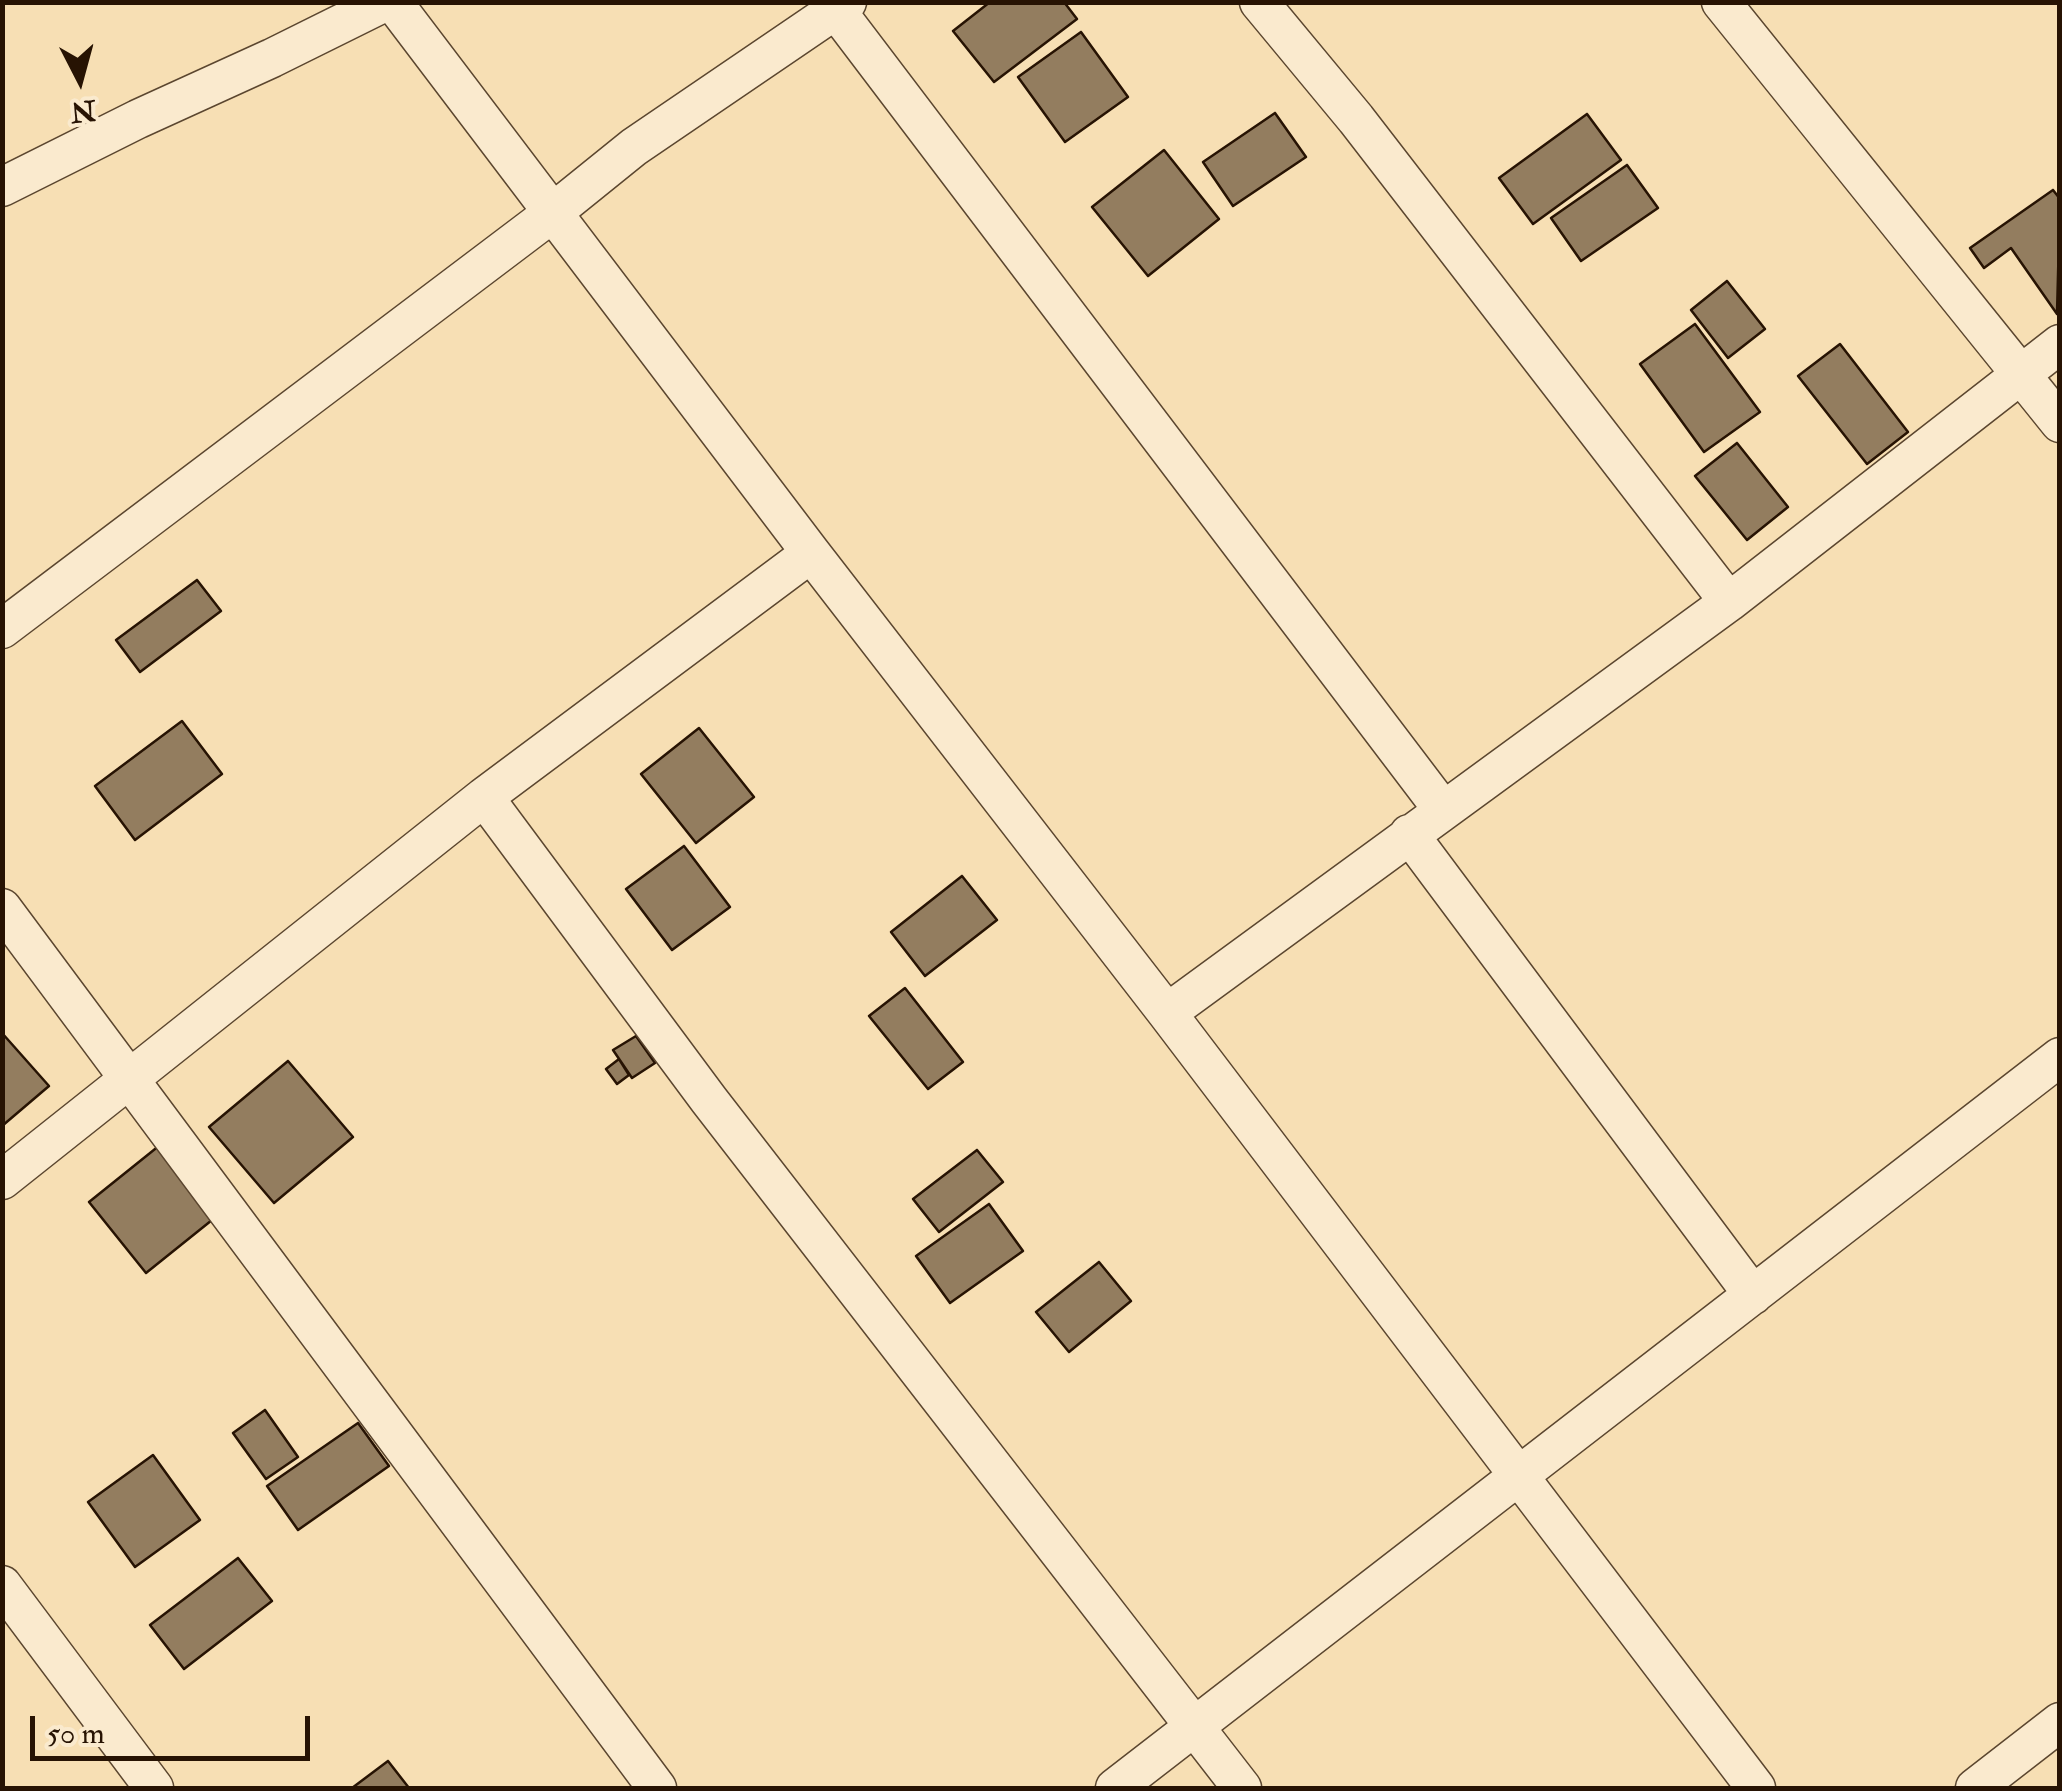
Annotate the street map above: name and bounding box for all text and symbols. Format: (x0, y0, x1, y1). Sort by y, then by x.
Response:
north arrow (30, 30, 130, 130)
text: N (69, 92, 97, 129)
scale bar (35, 1696, 315, 1758)
text: 50 m (47, 1715, 105, 1752)

